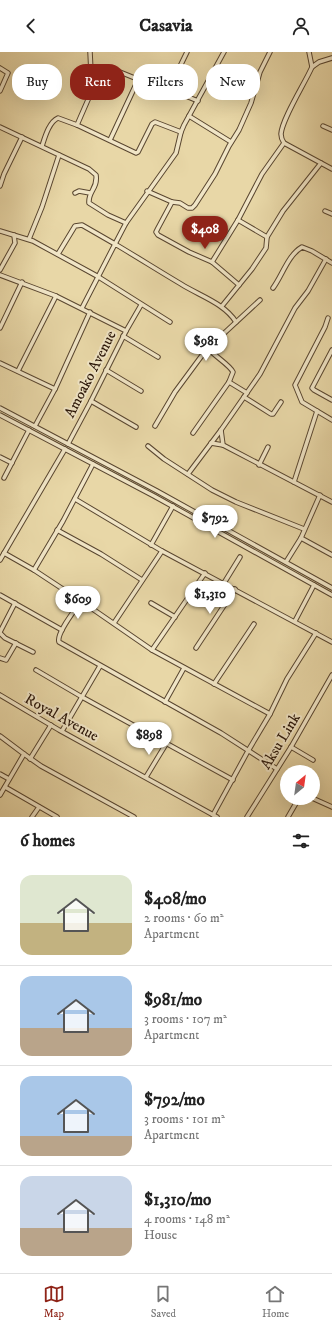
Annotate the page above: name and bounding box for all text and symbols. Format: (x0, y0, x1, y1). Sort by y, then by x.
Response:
icon: back (20, 15, 42, 37)
text: Casavia (139, 15, 193, 37)
icon: person (290, 15, 312, 37)
chip: Buy (12, 64, 62, 100)
chip: Rent (70, 64, 125, 100)
chip: Filters (133, 64, 198, 100)
chip: New (206, 64, 260, 100)
pin: $408 (181, 216, 229, 250)
text: $408 (191, 221, 219, 237)
street label: Amoako Avenue (60, 327, 121, 421)
pin: $981 (182, 328, 230, 362)
text: $981 (194, 333, 218, 349)
pin: $792 (191, 505, 239, 539)
text: $792 (202, 510, 228, 526)
pin: $1,310 (177, 581, 243, 615)
pin: $609 (54, 586, 102, 620)
text: $1,310 (194, 586, 226, 602)
text: $609 (64, 591, 92, 607)
street label: Royal Avenue (21, 689, 102, 746)
street label: Aksu Link (256, 709, 305, 773)
pin: $898 (125, 722, 173, 756)
text: $898 (136, 727, 162, 743)
north arrow (280, 765, 320, 805)
map controls (280, 765, 320, 805)
text: 6 homes (20, 830, 75, 852)
icon: filters (290, 830, 312, 852)
text: $408/mo (144, 888, 206, 910)
icon: home (52, 891, 100, 939)
text: 2 rooms · 60 m² (144, 910, 224, 926)
text: Apartment (144, 926, 199, 942)
text: $981/mo (144, 989, 202, 1011)
icon: home (52, 992, 100, 1040)
text: 3 rooms · 107 m² (144, 1011, 227, 1027)
text: Apartment (144, 1027, 199, 1043)
text: $792/mo (144, 1089, 205, 1111)
icon: home (52, 1092, 100, 1140)
text: 3 rooms · 101 m² (144, 1111, 225, 1127)
text: Apartment (144, 1127, 199, 1143)
text: $1,310/mo (144, 1189, 211, 1211)
icon: home (52, 1192, 100, 1240)
text: 4 rooms · 148 m² (144, 1211, 230, 1227)
text: House (144, 1227, 177, 1243)
tab: Map (43, 1283, 65, 1321)
tab: Saved (151, 1283, 176, 1321)
tab: Home (262, 1283, 289, 1321)

